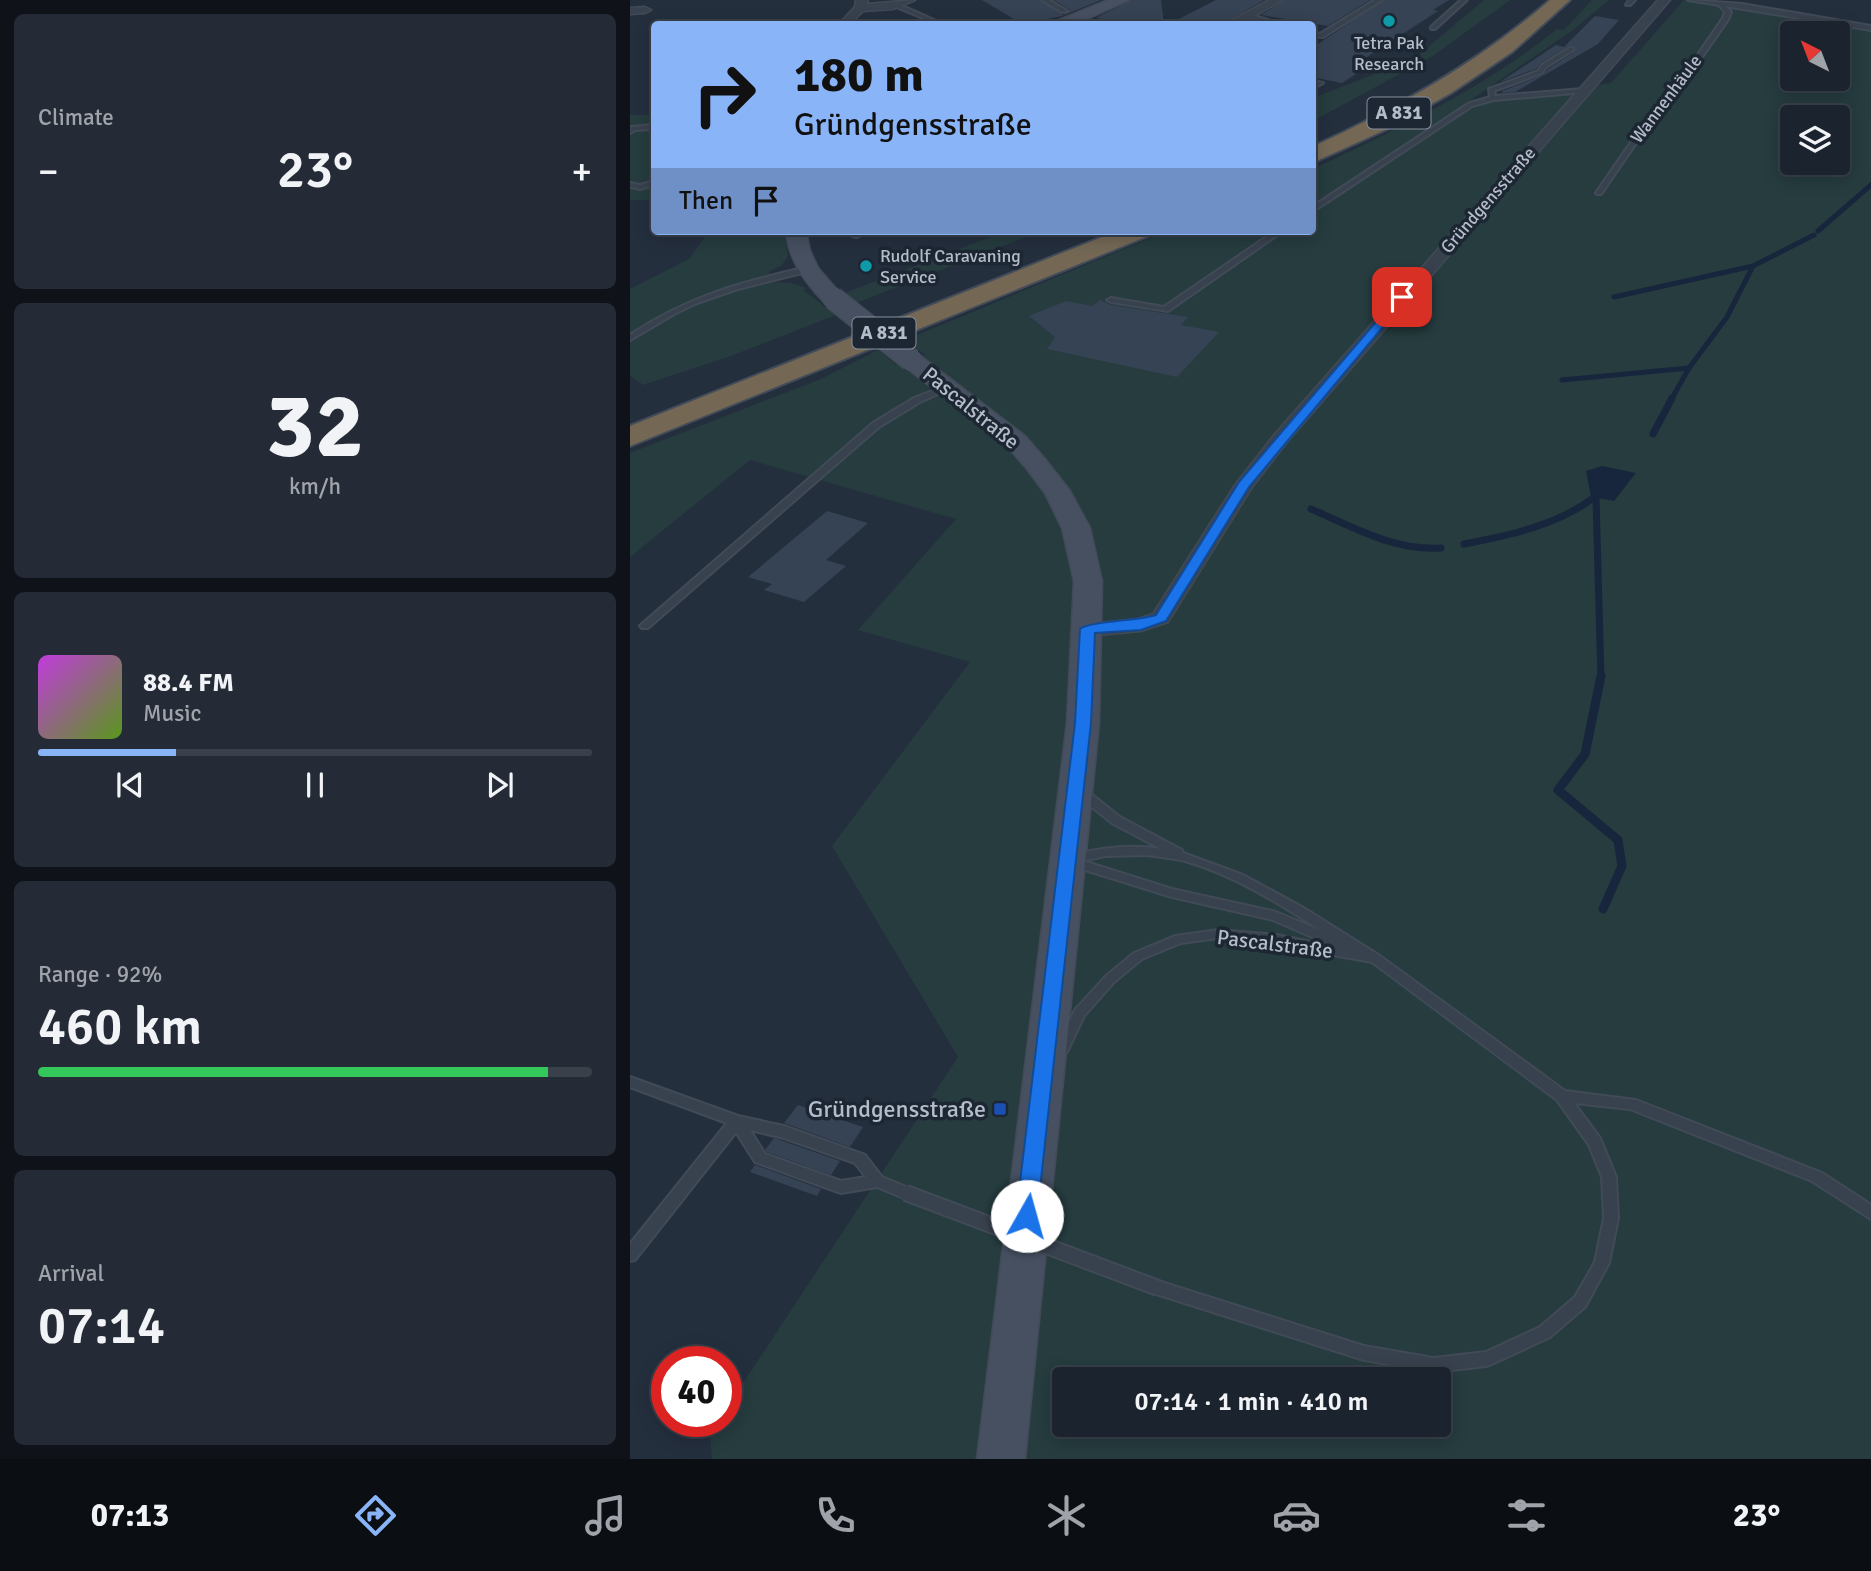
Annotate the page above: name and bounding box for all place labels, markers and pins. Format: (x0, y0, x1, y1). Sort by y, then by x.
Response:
marker: Tetra Pak Research (1381, 13, 1397, 29)
place label: Tetra Pak Research (1354, 32, 1424, 75)
place label: Rudolf Caravaning Service (880, 245, 1021, 288)
marker: Rudolf Caravaning Service (858, 258, 874, 274)
pin (1372, 267, 1432, 327)
place label: Gründgensstraße (808, 1094, 986, 1124)
marker: Gründgensstraße (992, 1101, 1008, 1117)

